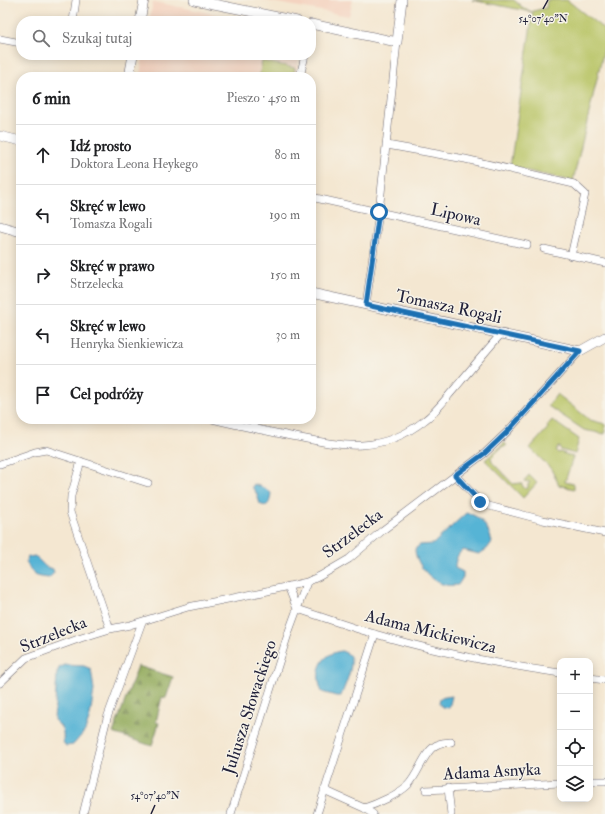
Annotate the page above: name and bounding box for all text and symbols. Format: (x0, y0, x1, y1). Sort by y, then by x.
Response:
text: 54°07'40"N (518, 13, 568, 25)
search box (16, 16, 316, 60)
icon: search (30, 27, 52, 49)
text: Szukaj tutaj (62, 29, 132, 48)
text: 6 min (32, 88, 71, 109)
text: Pieszo · 450 m (226, 90, 300, 106)
text: Idź prosto (70, 137, 131, 156)
icon: ahead (32, 144, 54, 166)
text: 80 m (274, 147, 300, 163)
text: Doktora Leona Heykego (70, 156, 198, 172)
text: Skręć w lewo (70, 197, 145, 216)
street label: Lipowa (428, 199, 484, 232)
route start (370, 203, 388, 221)
icon: left (32, 204, 54, 226)
text: 190 m (269, 207, 300, 223)
text: Tomasza Rogali (70, 216, 152, 232)
text: Skręć w prawo (70, 257, 154, 276)
icon: right (32, 264, 54, 286)
text: 150 m (270, 267, 300, 283)
text: Strzelecka (70, 276, 123, 292)
street label: Tomasza Rogali (394, 285, 504, 328)
text: Skręć w lewo (70, 317, 145, 336)
icon: left (32, 324, 54, 346)
text: 30 m (276, 327, 300, 343)
text: Henryka Sienkiewicza (70, 336, 183, 352)
icon: arrive (32, 384, 54, 406)
text: Cel podróży (70, 385, 143, 404)
route end (471, 493, 489, 511)
street label: Strzelecka (318, 503, 387, 563)
street label: Adama Mickiewicza (362, 605, 500, 658)
street label: Strzelecka (17, 611, 90, 657)
street label: Juliusza Słowackiego (218, 637, 282, 778)
map controls (557, 658, 593, 802)
button: + (557, 658, 593, 694)
button: − (557, 694, 593, 730)
button: locate (557, 730, 593, 766)
street label: Adama Asnyka (442, 758, 542, 786)
button: layers (557, 766, 593, 802)
text: 54°07'40"N (130, 790, 180, 802)

